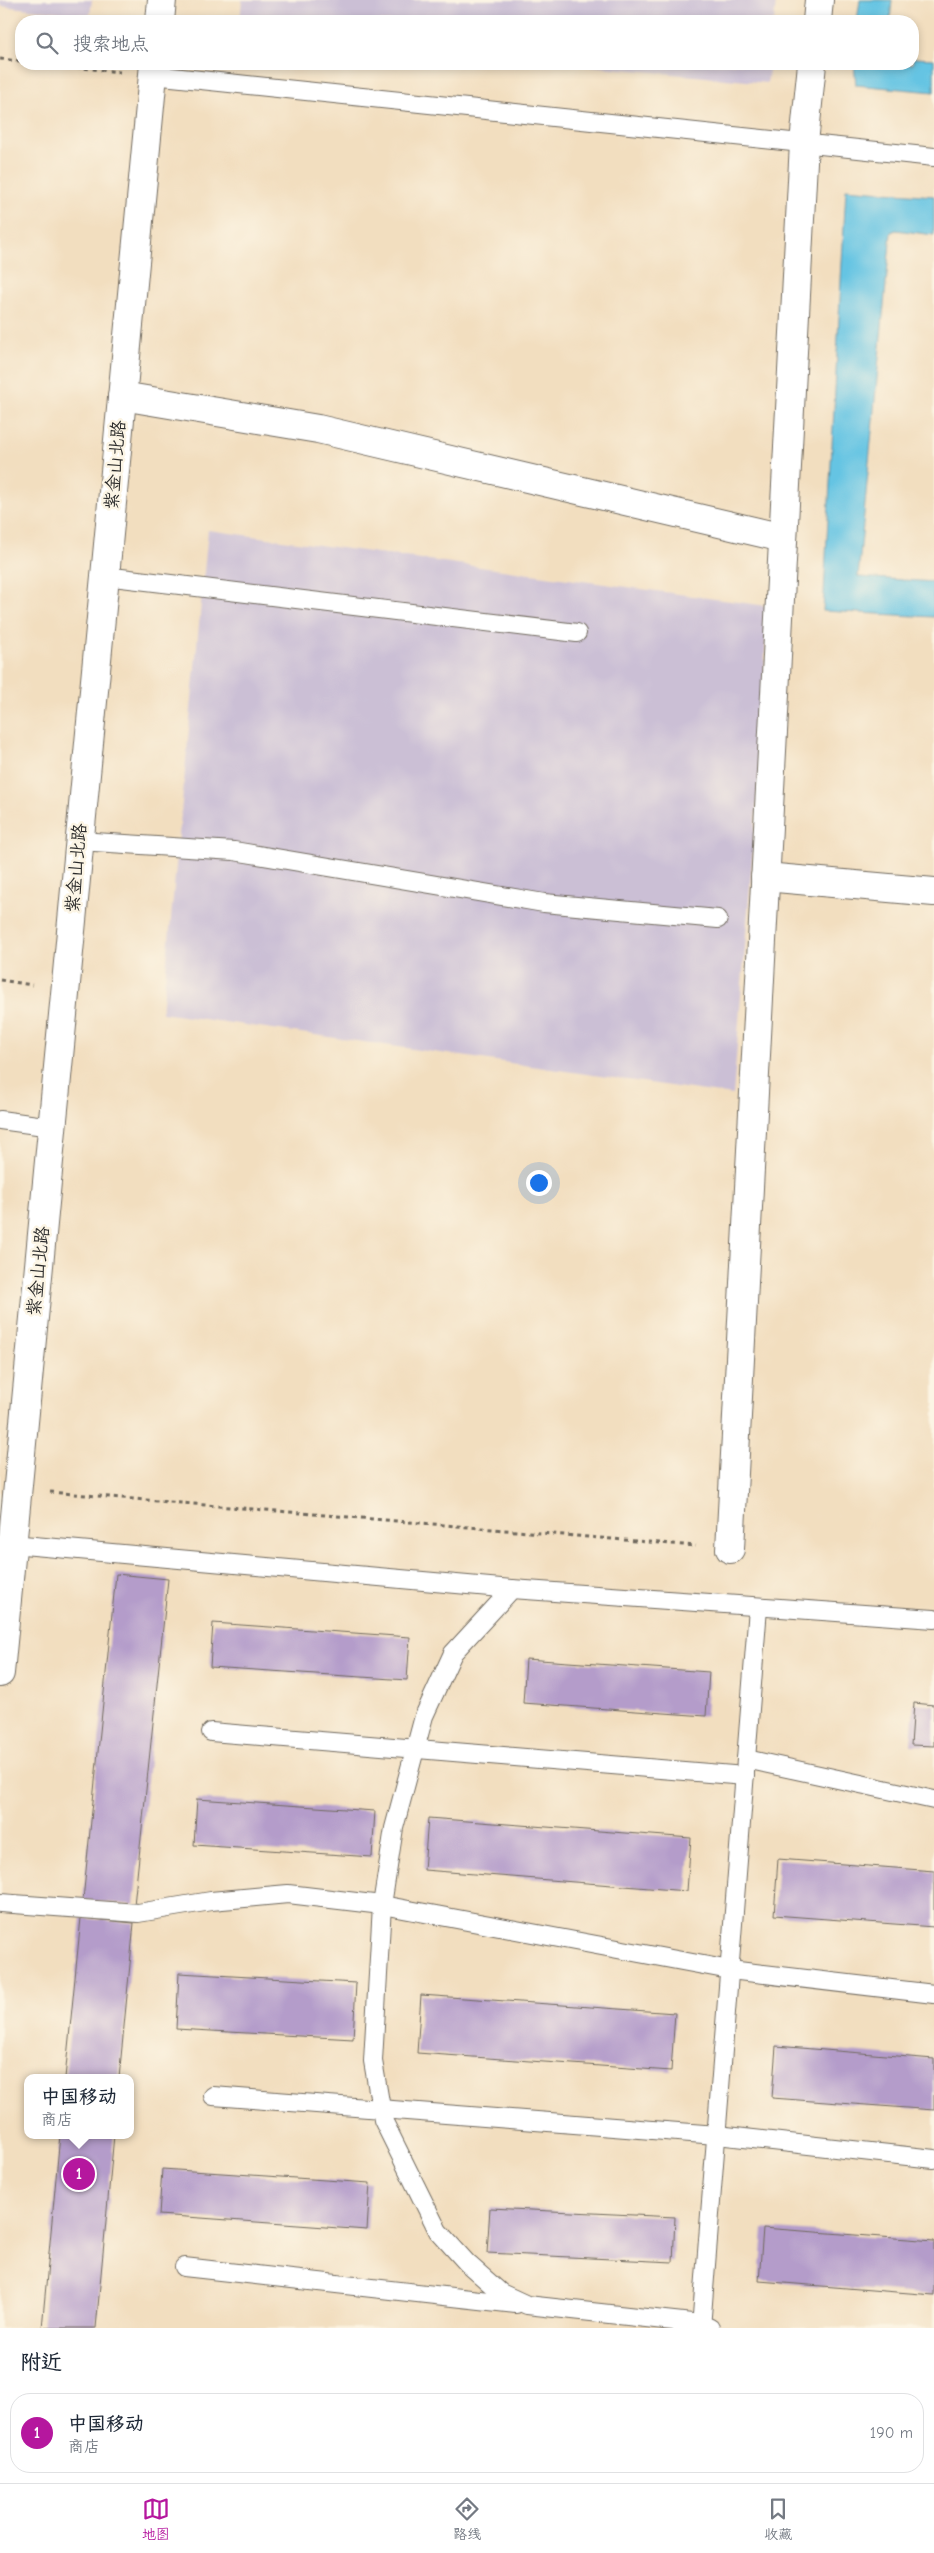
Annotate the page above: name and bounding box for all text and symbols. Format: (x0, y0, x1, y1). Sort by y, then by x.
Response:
search box (15, 15, 919, 70)
icon: search (33, 29, 61, 57)
text: 搜索地点 (73, 33, 149, 55)
street label: 紫金山北路 (101, 419, 130, 511)
street label: 紫金山北路 (62, 822, 91, 914)
your location (526, 1170, 552, 1196)
street label: 紫金山北路 (23, 1225, 54, 1317)
popup (24, 2074, 134, 2139)
text: 中国移动 (41, 2086, 117, 2108)
text: 商店 (41, 2111, 73, 2129)
pin: 1 (63, 2155, 95, 2193)
text: 附近 (20, 2350, 62, 2374)
text: 中国移动 (68, 2413, 144, 2435)
text: 1 (34, 2424, 40, 2442)
text: 190 m (870, 2424, 913, 2442)
text: 商店 (68, 2438, 100, 2456)
tab: 地图 (142, 2495, 170, 2543)
tab: 路线 (453, 2495, 481, 2543)
tab: 收藏 (764, 2495, 792, 2543)

